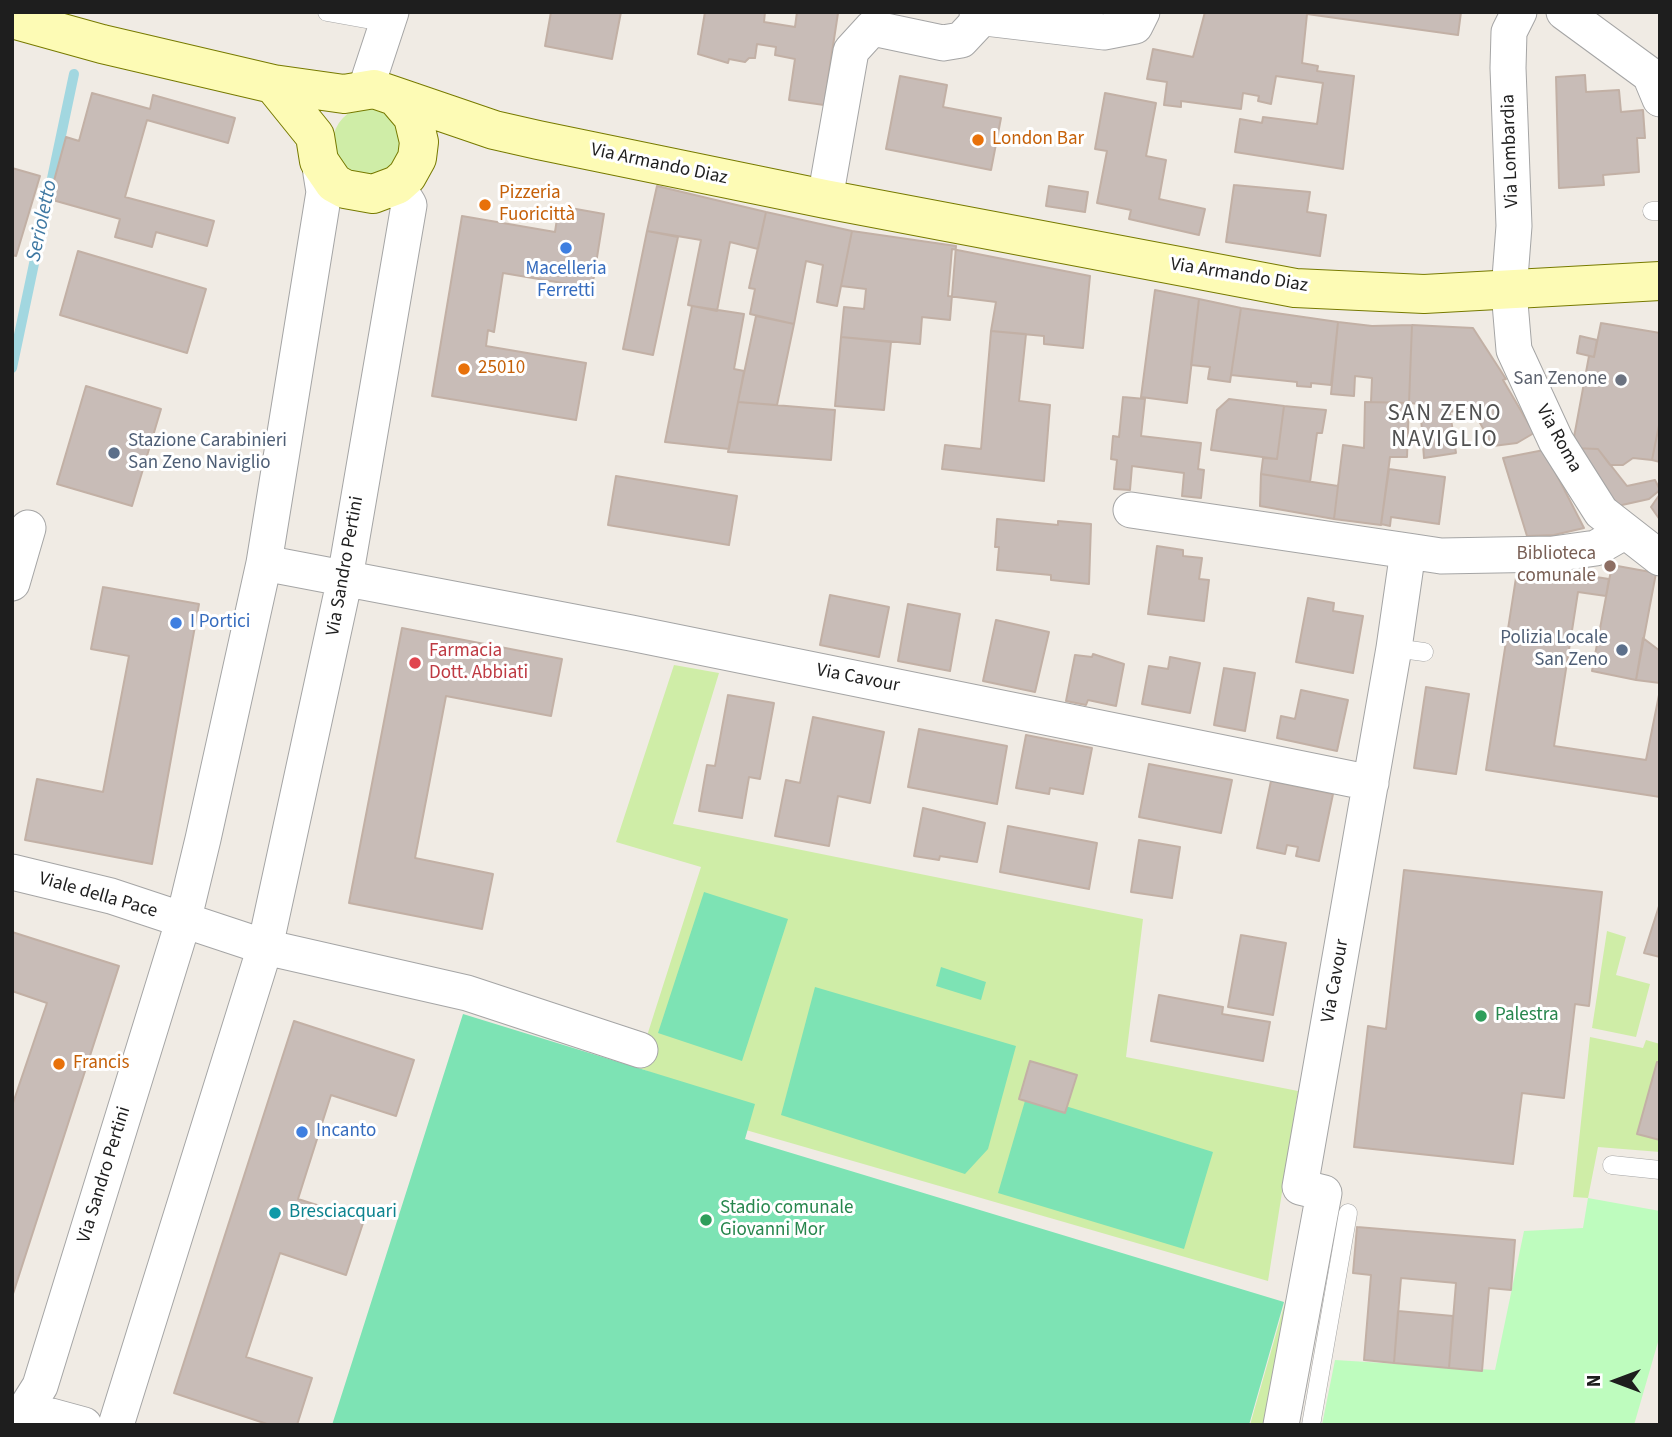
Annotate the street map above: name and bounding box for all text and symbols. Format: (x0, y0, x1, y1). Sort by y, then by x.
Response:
street label: Via Lombardia (1498, 94, 1524, 208)
place label: London Bar (992, 129, 1084, 151)
marker: London Bar (970, 132, 986, 148)
street label: Via Armando Diaz (589, 139, 729, 191)
water label: Serioletto (22, 178, 64, 264)
place label: Pizzeria Fuoricittà (499, 183, 575, 227)
marker: Pizzeria Fuoricittà (477, 197, 493, 213)
marker: Macelleria Ferretti (558, 240, 574, 256)
street label: Via Armando Diaz (1169, 254, 1309, 298)
place label: Macelleria Ferretti (525, 259, 607, 303)
place label: 25010 (478, 358, 525, 380)
marker: 25010 (456, 361, 472, 377)
place label: San Zenone (1513, 369, 1607, 391)
marker: San Zenone (1613, 372, 1629, 388)
district label: SAN ZENO NAVIGLIO (1389, 401, 1501, 455)
street label: Via Roma (1530, 401, 1586, 477)
place label: Stazione Carabinieri San Zeno Naviglio (128, 431, 287, 475)
marker: Stazione Carabinieri San Zeno Naviglio (106, 445, 122, 461)
street label: Via Sandro Pertini (322, 494, 370, 638)
place label: Biblioteca comunale (1517, 544, 1596, 588)
marker: Biblioteca comunale (1602, 558, 1618, 574)
place label: I Portici (190, 612, 250, 634)
marker: I Portici (168, 615, 184, 631)
place label: Polizia Locale San Zeno (1500, 628, 1608, 672)
place label: Farmacia Dott. Abbiati (429, 641, 528, 685)
marker: Polizia Locale San Zeno (1614, 642, 1630, 658)
marker: Farmacia Dott. Abbiati (407, 655, 423, 671)
street label: Via Cavour (814, 660, 902, 698)
street label: Viale della Pace (36, 868, 160, 924)
street label: Via Cavour (1317, 938, 1355, 1024)
place label: Palestra (1495, 1005, 1559, 1027)
marker: Palestra (1473, 1008, 1489, 1024)
place label: Francis (73, 1053, 129, 1075)
marker: Francis (51, 1056, 67, 1072)
street label: Via Sandro Pertini (73, 1104, 137, 1246)
place label: Incanto (316, 1121, 376, 1143)
marker: Incanto (294, 1124, 310, 1140)
place label: Stadio comunale Giovanni Mor (720, 1198, 853, 1242)
place label: Bresciacquari (289, 1202, 397, 1224)
marker: Bresciacquari (267, 1205, 283, 1221)
marker: Stadio comunale Giovanni Mor (698, 1212, 714, 1228)
north arrow (1581, 1346, 1651, 1416)
text: N (1581, 1375, 1608, 1387)

